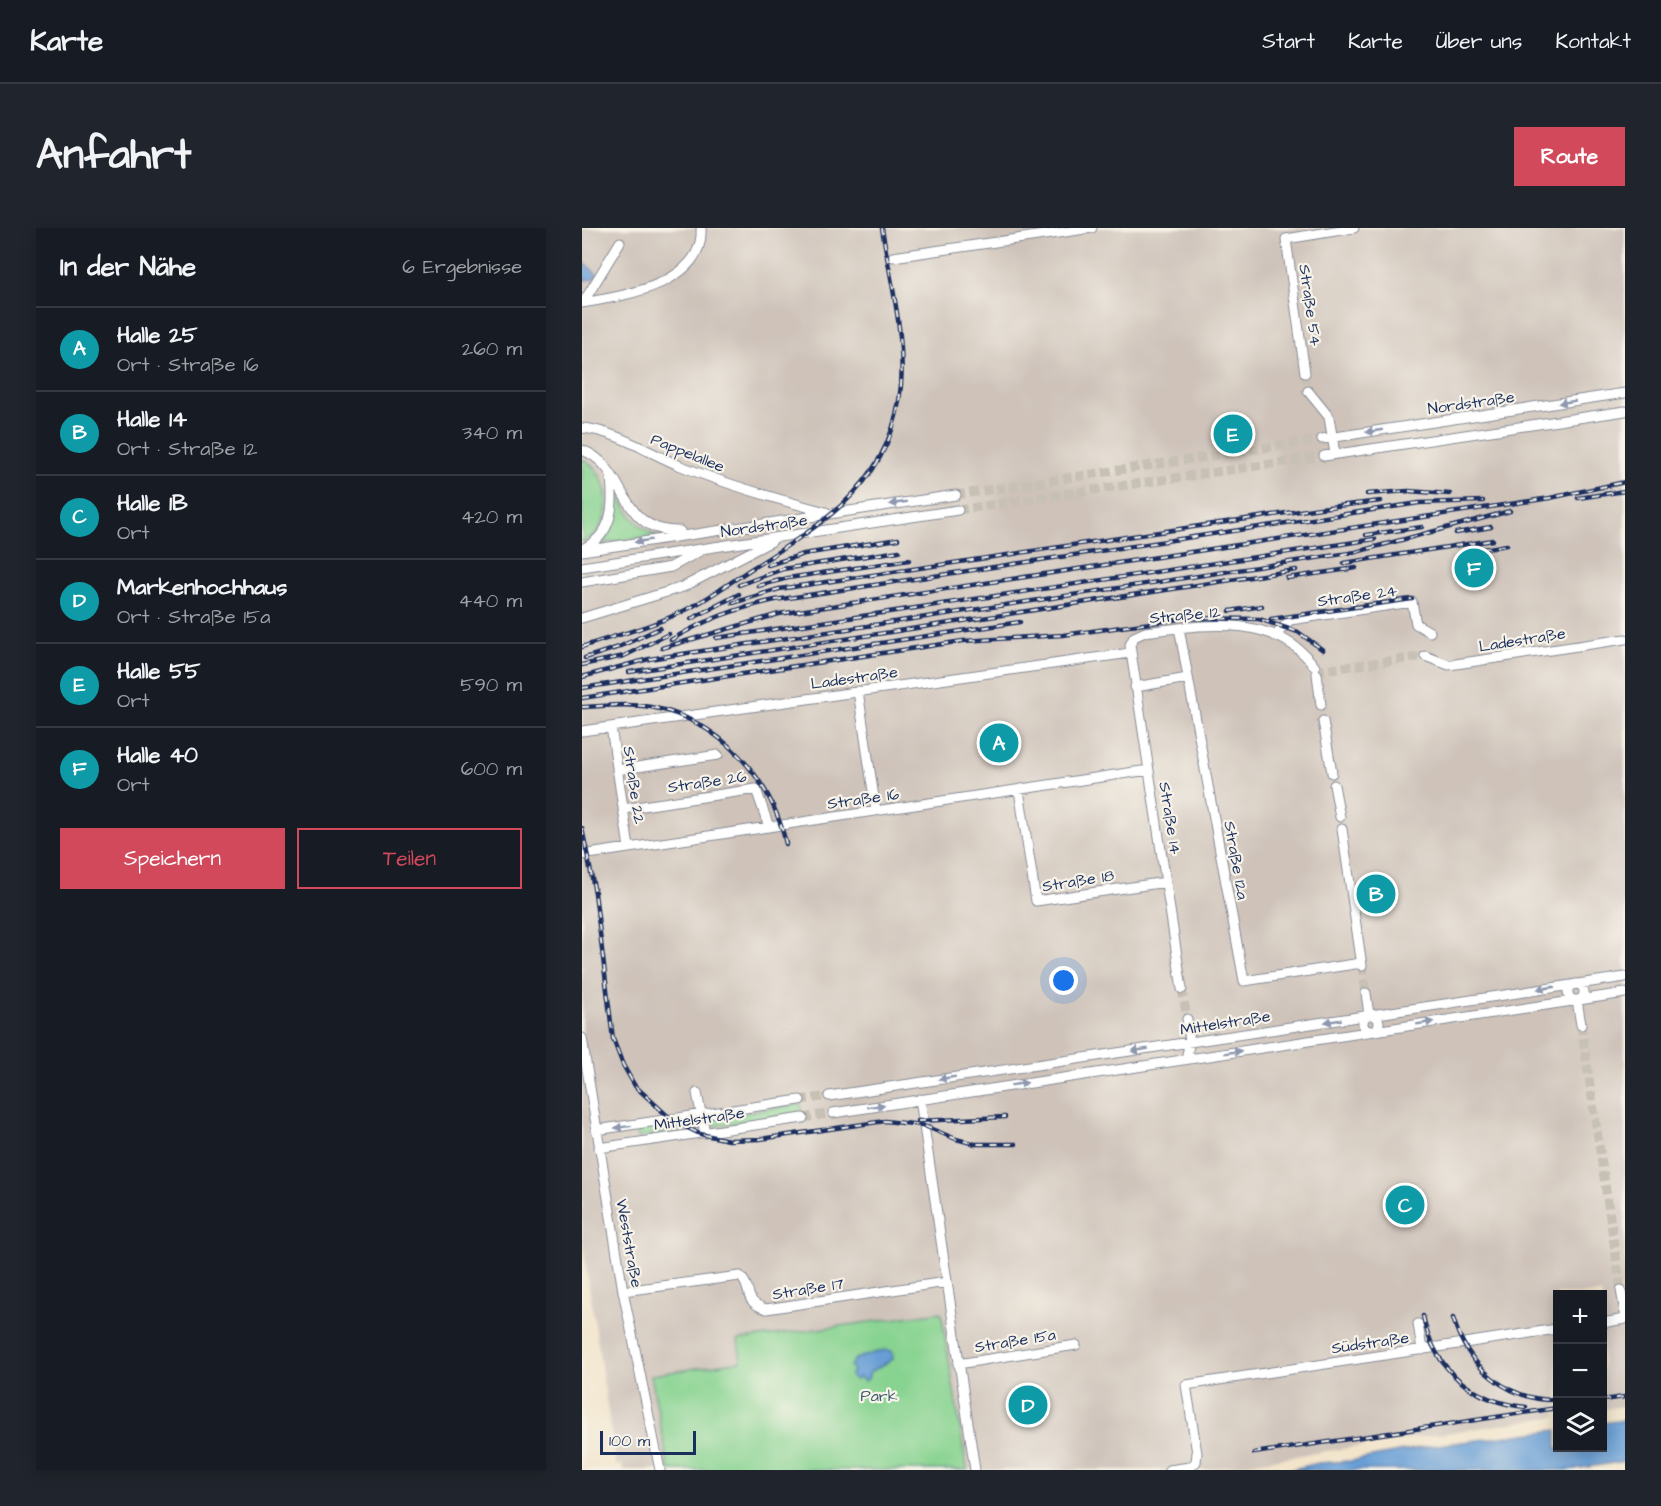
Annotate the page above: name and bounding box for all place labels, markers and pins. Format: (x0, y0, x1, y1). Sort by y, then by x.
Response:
pin: E (1214, 412, 1252, 456)
pin: F (1454, 546, 1494, 590)
pin: A (980, 720, 1018, 766)
pin: B (1356, 872, 1396, 916)
pin: C (1386, 1182, 1424, 1228)
pin: D (1008, 1382, 1048, 1428)

